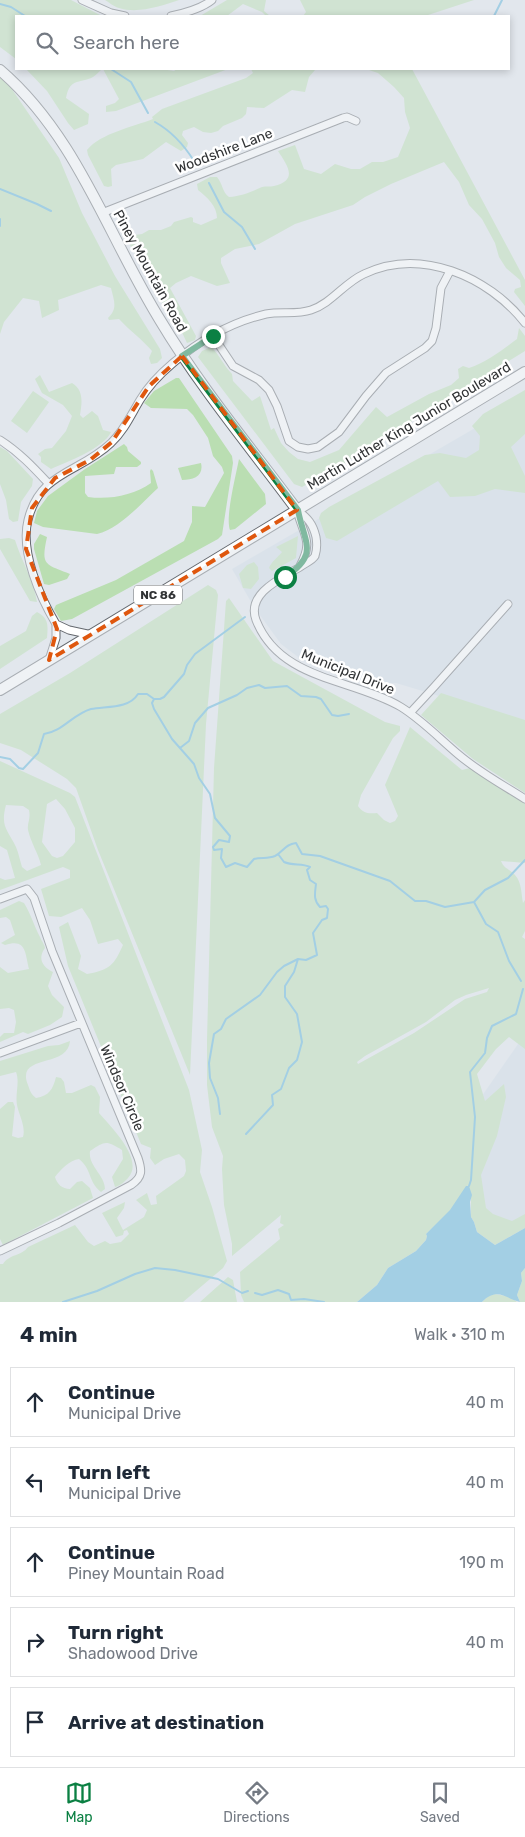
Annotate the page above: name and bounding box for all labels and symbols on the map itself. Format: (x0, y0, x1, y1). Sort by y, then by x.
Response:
street label: Woodshire Lane (173, 125, 275, 177)
street label: Piney Mountain Road (109, 207, 191, 335)
route end (202, 325, 225, 348)
street label: Martin Luther King Junior Boulevard (304, 358, 514, 494)
route start (274, 566, 297, 589)
road number: NC 86 (134, 586, 182, 604)
street label: Municipal Drive (299, 646, 397, 699)
street label: Windsor Circle (96, 1042, 148, 1134)

